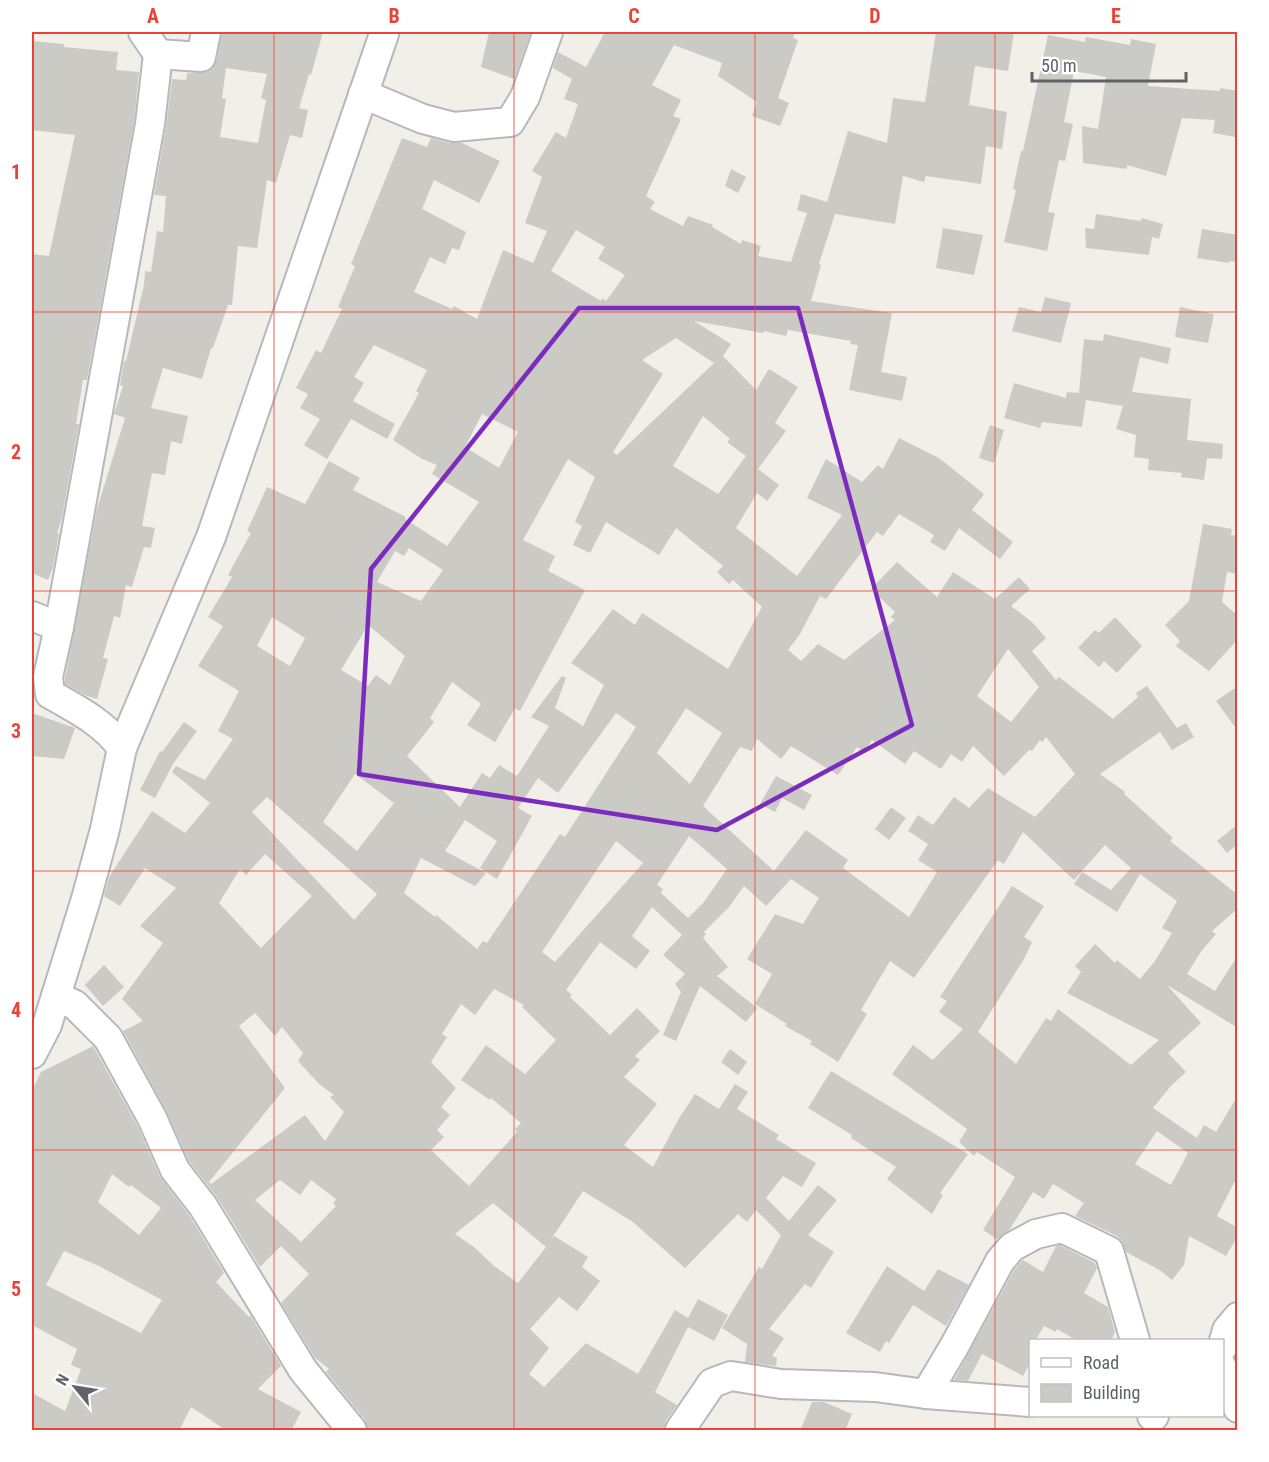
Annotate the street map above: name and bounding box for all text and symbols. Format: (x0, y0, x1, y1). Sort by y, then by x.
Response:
text: A (147, 4, 159, 28)
text: B (388, 4, 400, 28)
text: C (628, 4, 640, 28)
text: D (869, 4, 881, 28)
text: E (1111, 4, 1121, 28)
scale bar (1032, 45, 1186, 83)
text: 50 m (1041, 55, 1076, 76)
text: 1 (11, 160, 21, 184)
text: 2 (11, 440, 21, 464)
text: 3 (11, 719, 21, 743)
text: 4 (11, 998, 21, 1022)
text: 5 (11, 1277, 21, 1301)
legend (1029, 1339, 1224, 1417)
text: Road (1083, 1352, 1119, 1373)
north arrow (45, 1357, 105, 1417)
text: N (52, 1371, 73, 1389)
text: Building (1083, 1382, 1140, 1403)

